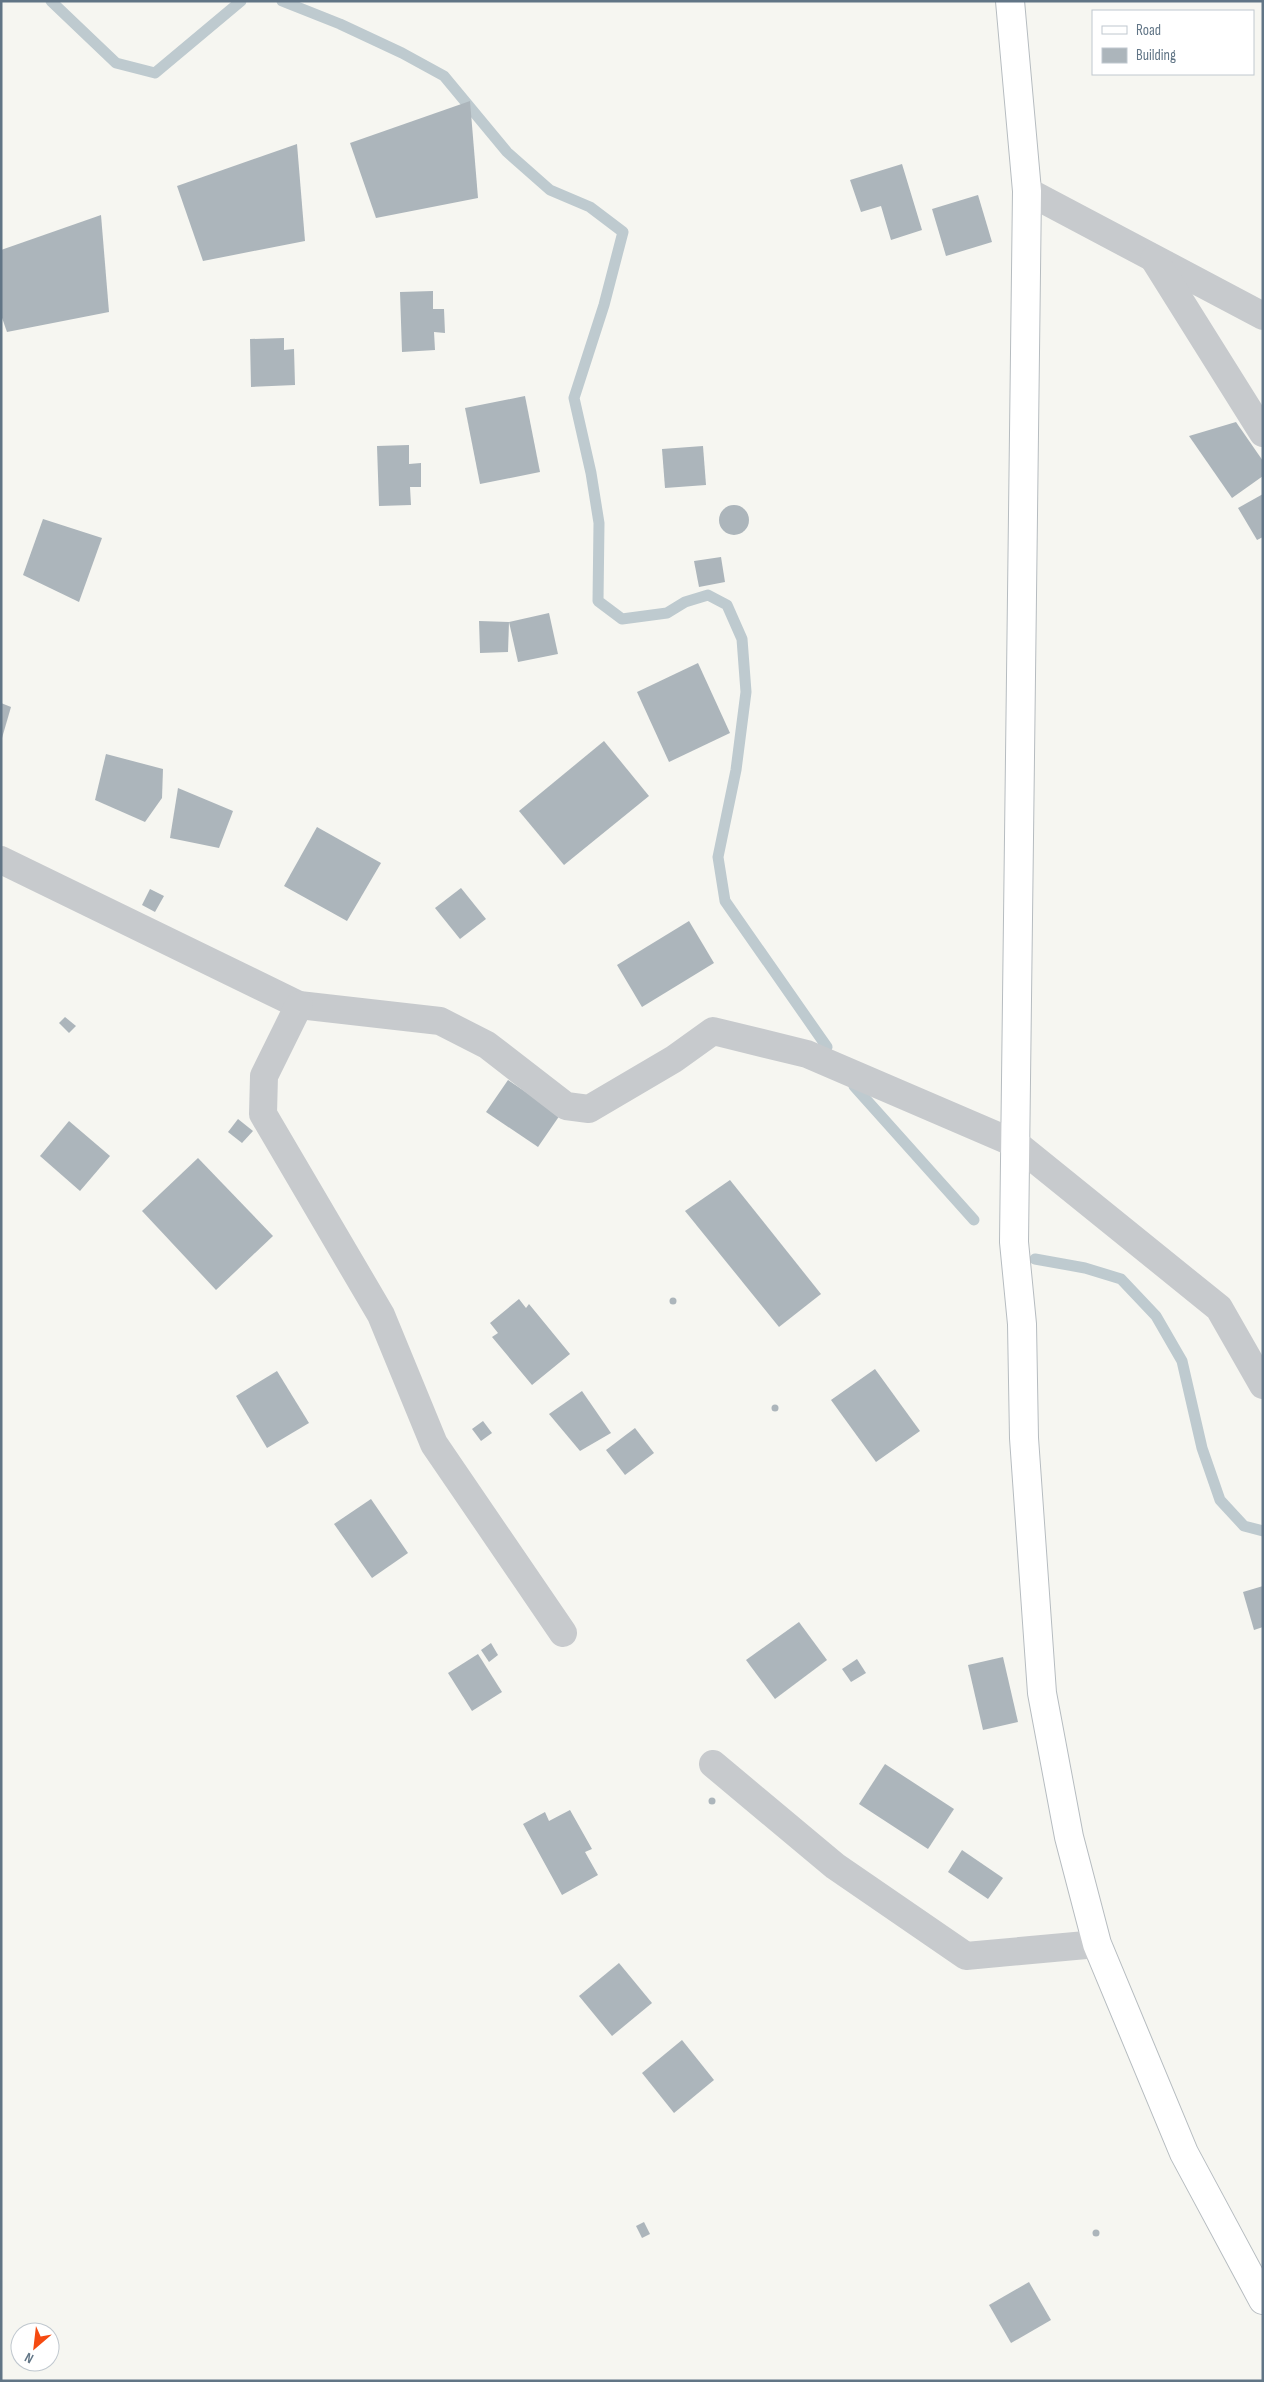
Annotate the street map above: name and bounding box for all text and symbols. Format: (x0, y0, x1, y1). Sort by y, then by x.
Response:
legend (1092, 10, 1254, 75)
text: Road (1136, 21, 1161, 40)
text: Building (1136, 46, 1176, 65)
north arrow (10, 2322, 60, 2372)
text: N (22, 2349, 36, 2367)

